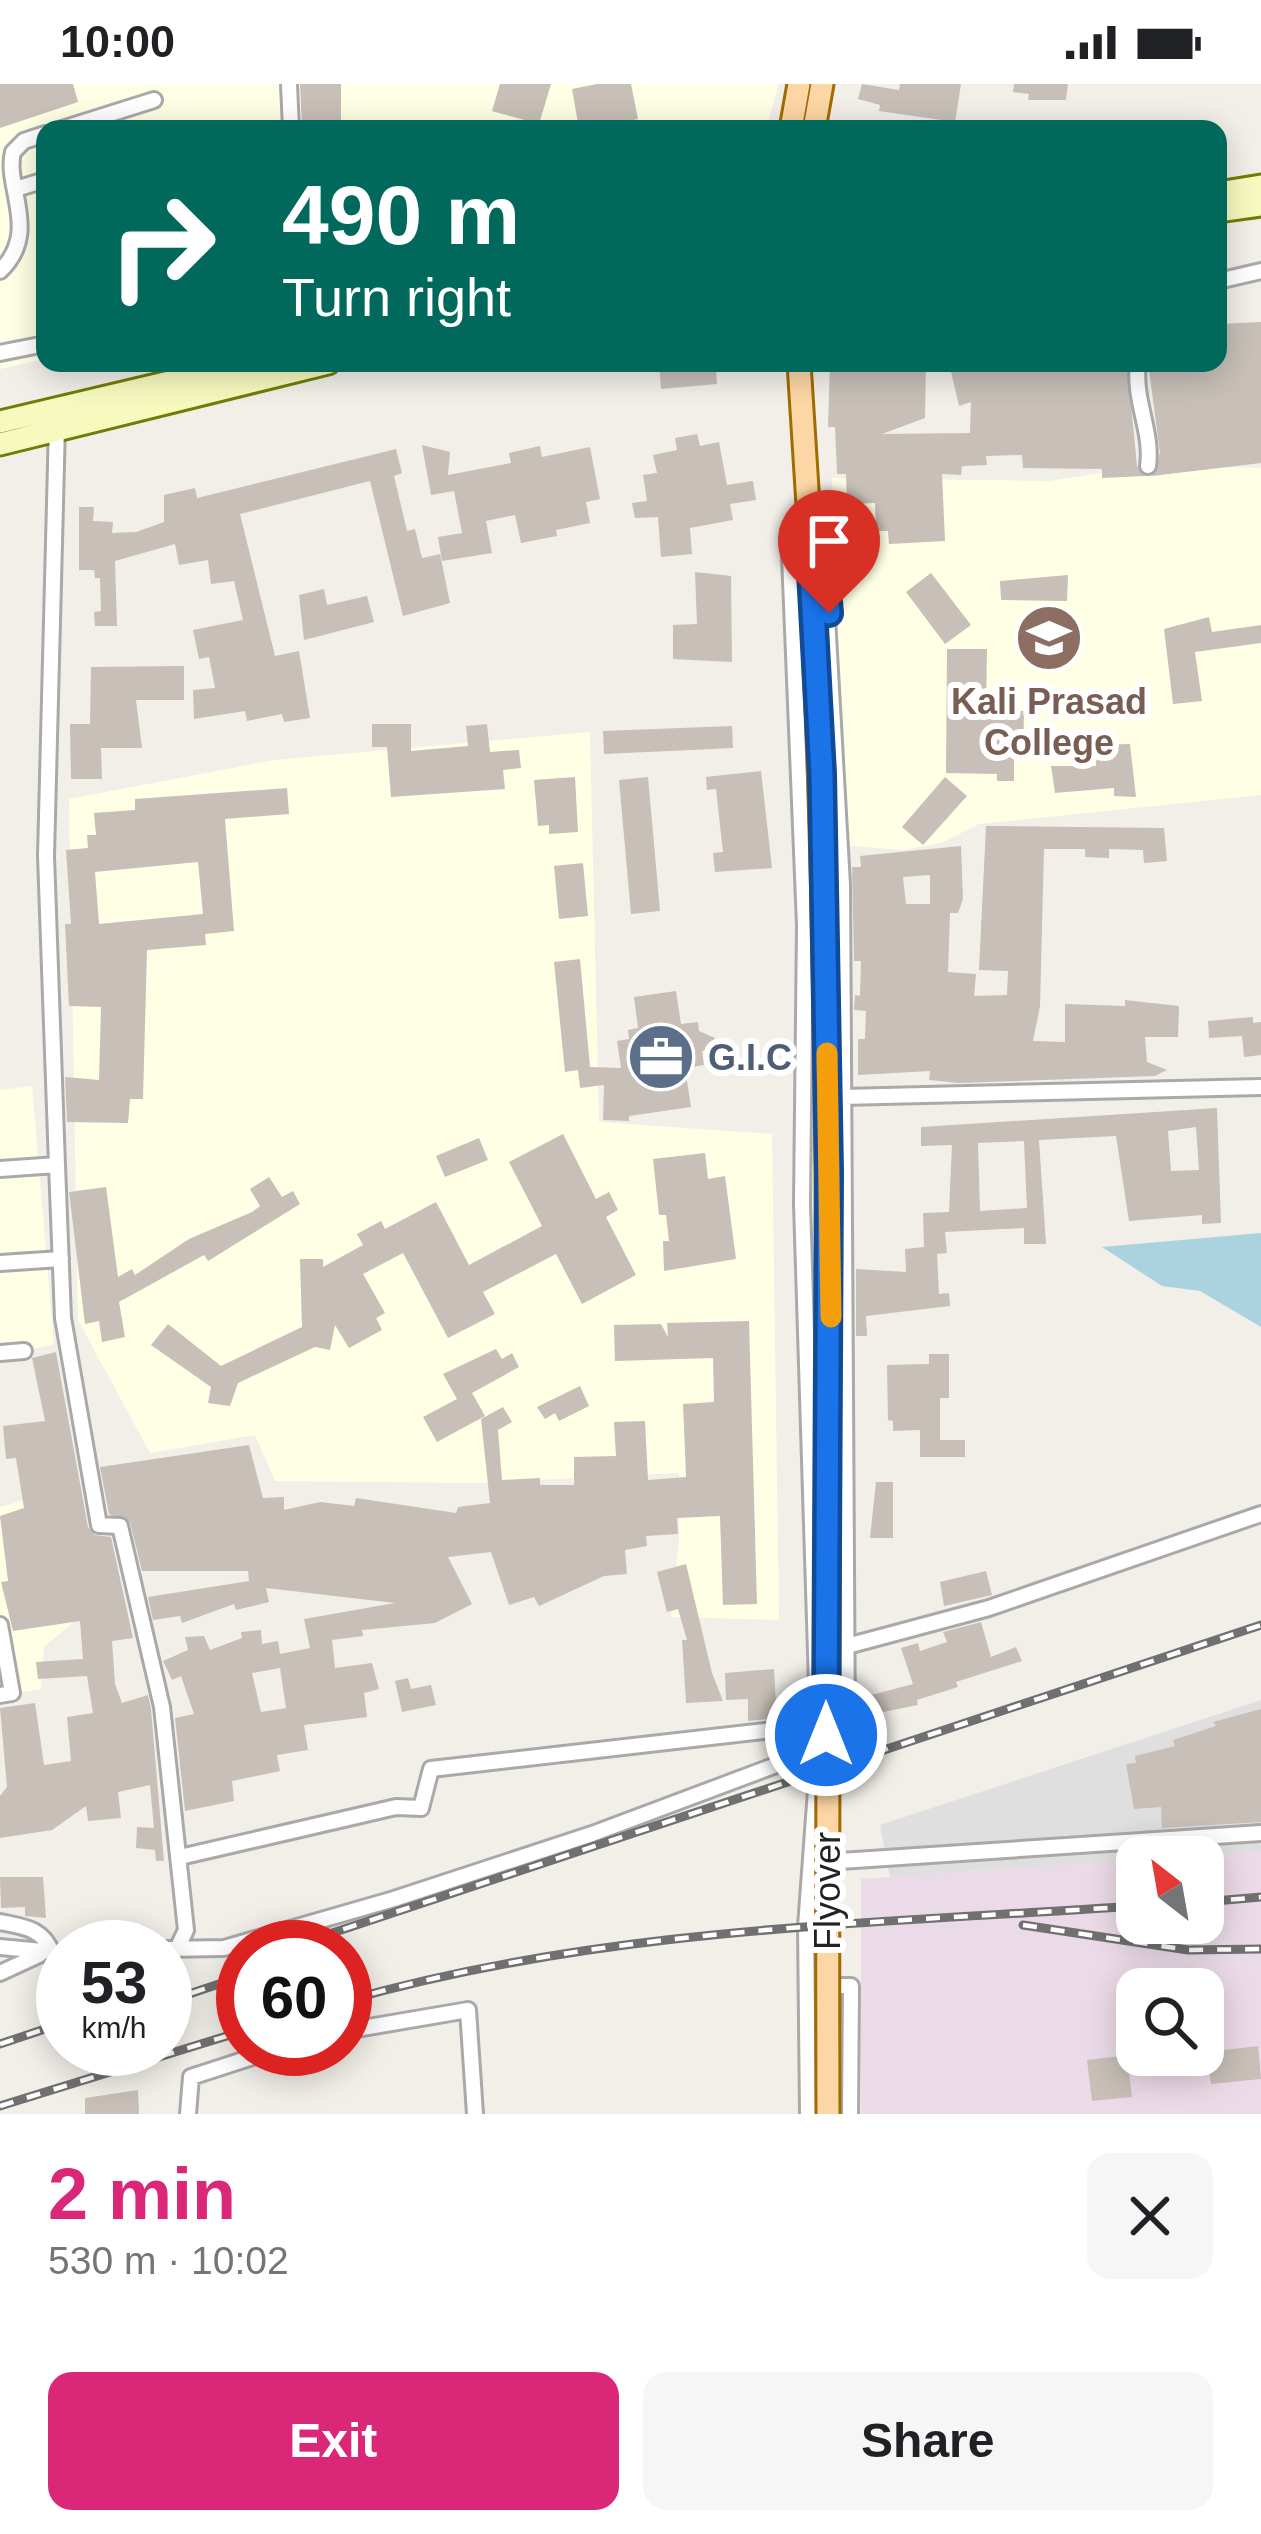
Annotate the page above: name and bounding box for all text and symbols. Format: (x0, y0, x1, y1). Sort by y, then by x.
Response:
text: 10:00 (60, 16, 175, 67)
icon: right (84, 168, 240, 324)
text: 490 m (282, 168, 520, 262)
text: Turn right (282, 267, 511, 327)
pin (778, 490, 880, 613)
icon: arrive (796, 508, 862, 574)
school or university icon: Kali Prasad College (1014, 603, 1084, 673)
place label: Kali Prasad College (951, 681, 1147, 763)
office icon: G.I.C (626, 1022, 696, 1092)
place label: G.I.C (708, 1037, 792, 1078)
position arrow (763, 1672, 889, 1798)
street label: Flyover (807, 1832, 848, 1950)
north arrow (1116, 1836, 1224, 1944)
map controls (1116, 1836, 1224, 2076)
speed limit sign: 60 (216, 1920, 372, 2076)
text: 53 (81, 1949, 147, 2016)
button: search (1116, 1968, 1224, 2076)
text: km/h (81, 2011, 147, 2044)
button: close (1087, 2153, 1213, 2279)
text: 2 min (48, 2154, 236, 2234)
text: 530 m · 10:02 (48, 2239, 289, 2282)
button: Exit (48, 2372, 619, 2510)
button: Share (643, 2372, 1213, 2510)

